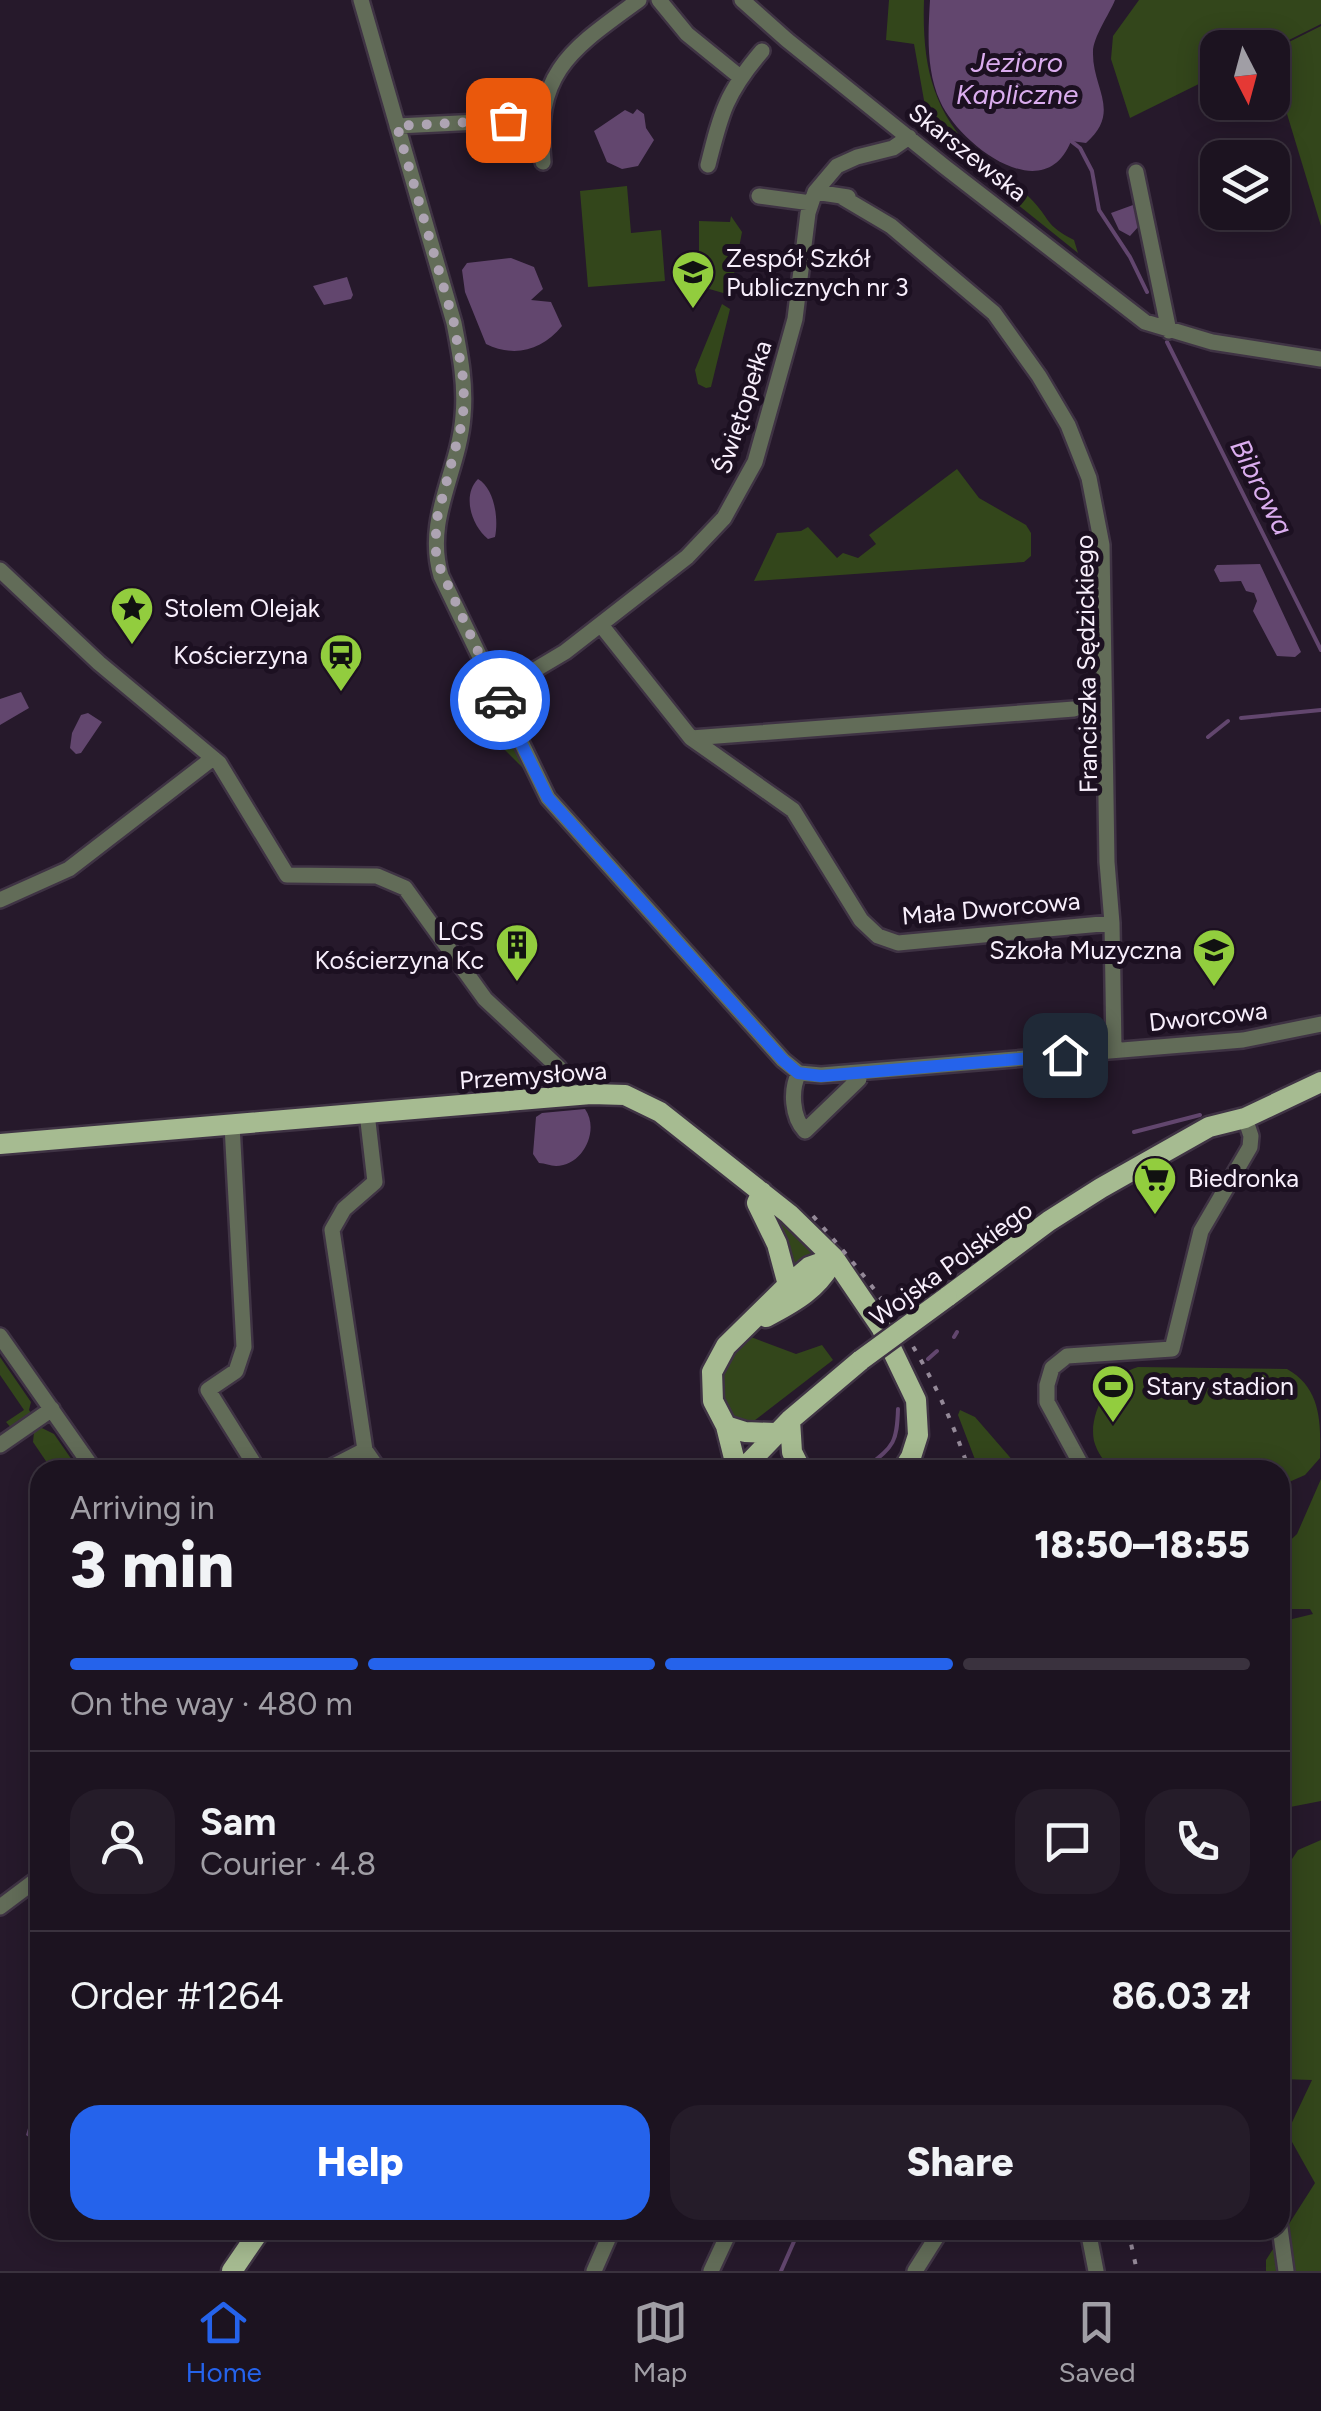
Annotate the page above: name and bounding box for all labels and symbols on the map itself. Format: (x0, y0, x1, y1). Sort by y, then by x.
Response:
north arrow (1200, 30, 1290, 120)
water label: Jezioro Kapliczne (956, 45, 1078, 111)
pin (466, 78, 551, 163)
street label: Skarszewska (903, 97, 1033, 207)
place label: Zespół Szkół Publicznych nr 3 (726, 243, 909, 302)
school or university icon: Zespół Szkół Publicznych nr 3 (670, 249, 716, 310)
street label: Świętopełka (706, 337, 778, 477)
water label: Bibrowa (1223, 433, 1301, 541)
street label: Franciszka Sędzickiego (1069, 534, 1103, 794)
place icon: Stolem Olejak (109, 585, 155, 646)
place label: Stolem Olejak (164, 593, 321, 623)
station icon: Kościerzyna (318, 632, 364, 693)
place label: Kościerzyna (173, 640, 308, 670)
courier (450, 650, 550, 750)
street label: Mała Dworcowa (900, 885, 1082, 931)
place label: LCS Kościerzyna Kc (314, 916, 484, 975)
building icon: LCS Kościerzyna Kc (494, 922, 540, 983)
school or university icon: Szkoła Muzyczna (1191, 927, 1237, 988)
place label: Szkoła Muzyczna (989, 935, 1182, 965)
street label: Dworcowa (1147, 995, 1269, 1037)
pin (1023, 1013, 1108, 1098)
street label: Przemysłowa (458, 1055, 608, 1095)
supermarket icon: Biedronka (1132, 1155, 1178, 1216)
place label: Biedronka (1188, 1163, 1299, 1193)
street label: Wojska Polskiego (864, 1194, 1038, 1332)
sports icon: Stary stadion (1090, 1363, 1136, 1424)
place label: Stary stadion (1146, 1371, 1294, 1401)

